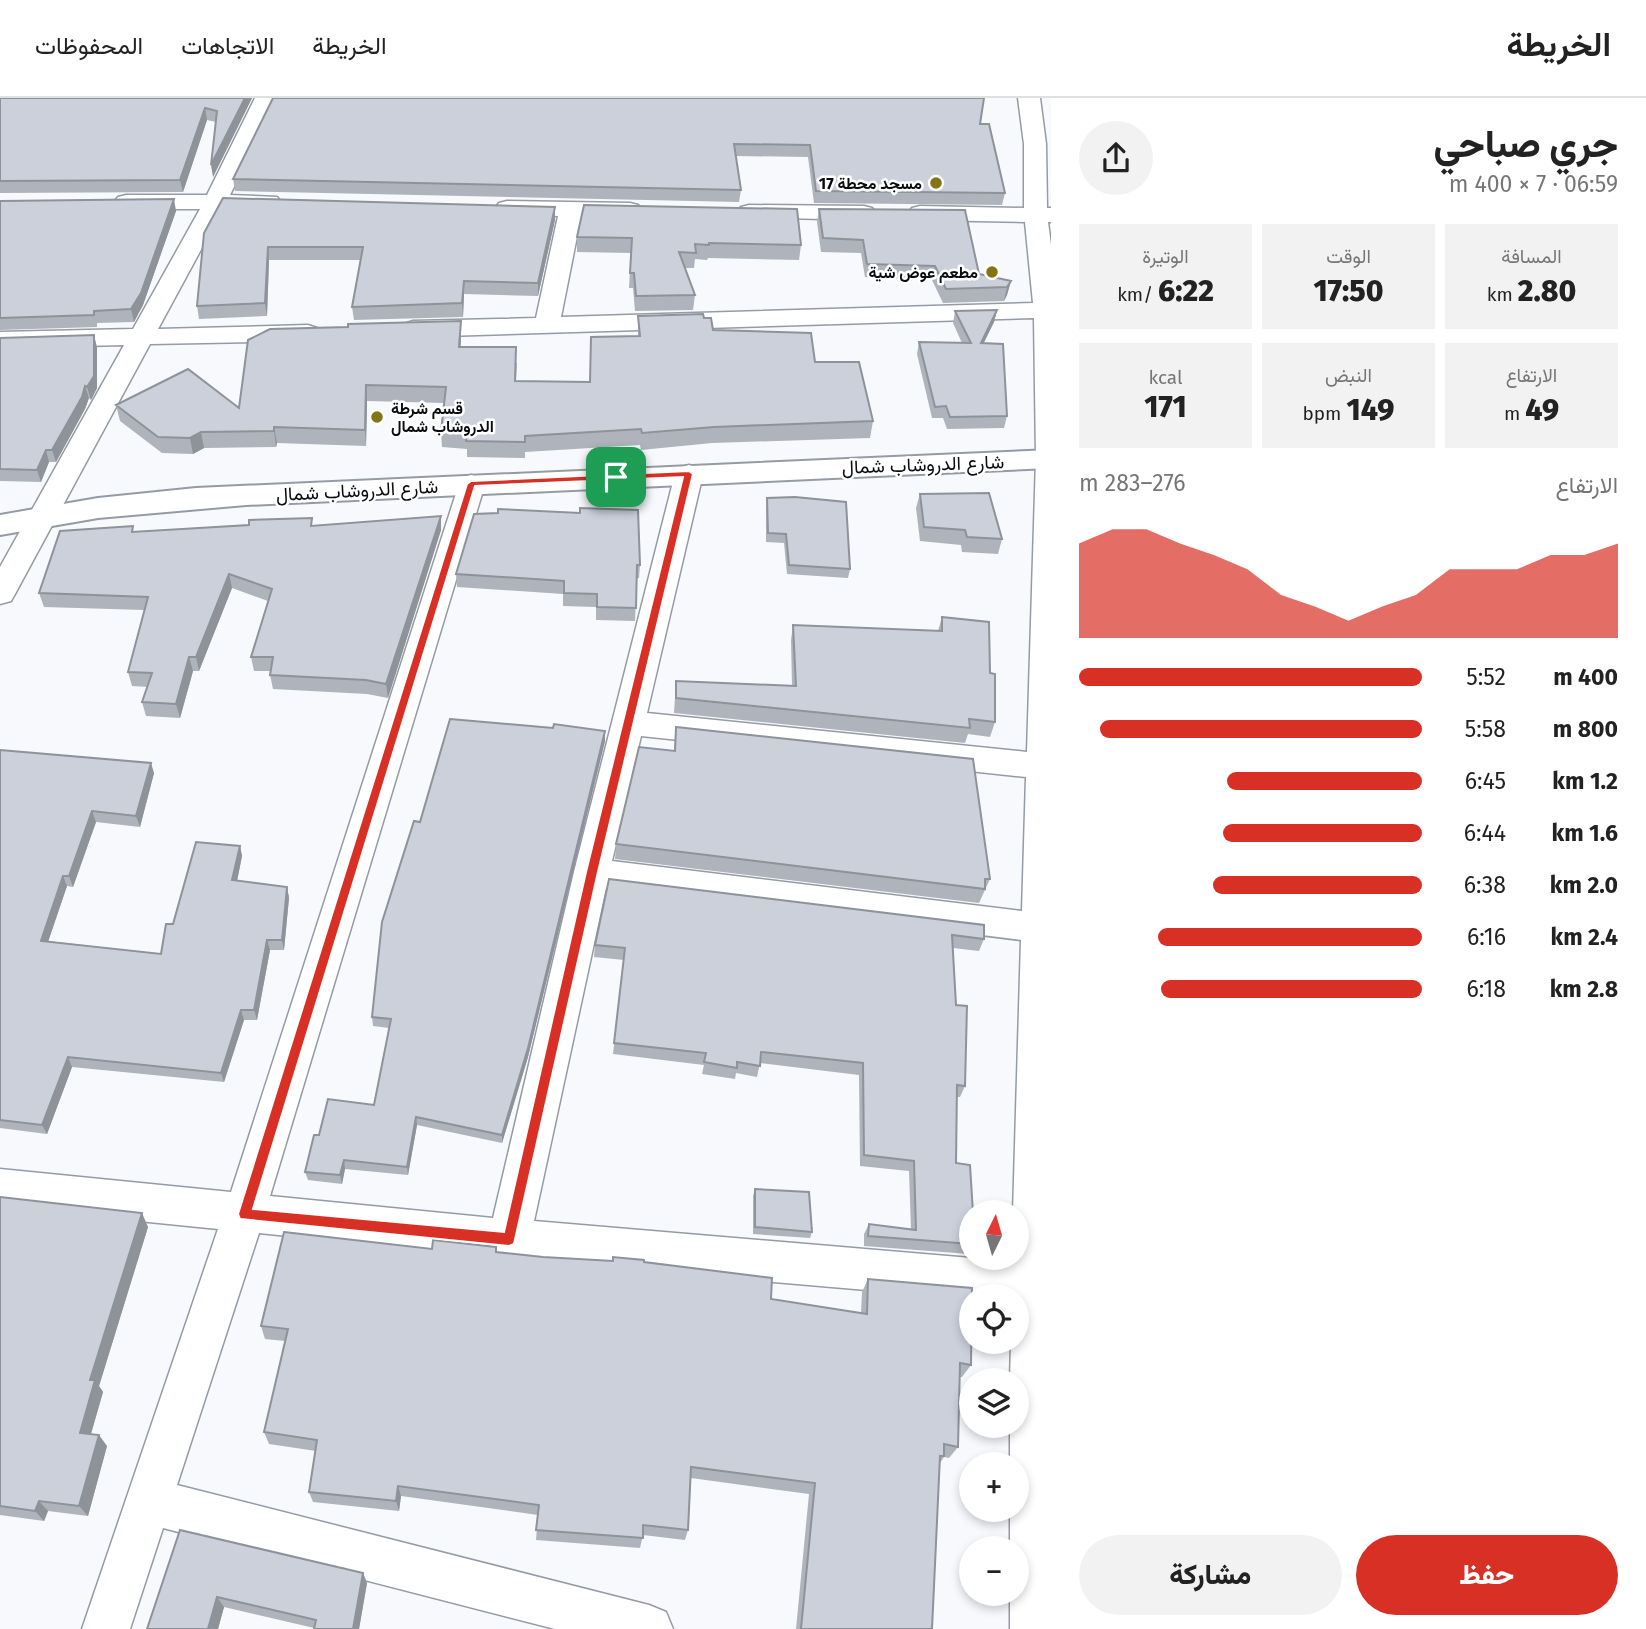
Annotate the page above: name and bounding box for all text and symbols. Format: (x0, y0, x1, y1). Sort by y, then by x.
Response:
text: الخريطة (1507, 25, 1611, 65)
text: المحفوظات (35, 32, 143, 60)
text: الاتجاهات (181, 32, 274, 60)
text: الخريطة (312, 32, 387, 60)
button: share (1079, 121, 1153, 195)
text: جري صباحي (1434, 121, 1618, 167)
text: 06:59 · 7 × 400 m (1449, 170, 1618, 198)
place label: مسجد محطة 17 (819, 174, 922, 193)
marker: مسجد محطة 17 (928, 175, 944, 191)
text: الوتيرة (1142, 245, 1189, 268)
text: الوقت (1326, 245, 1371, 268)
text: المسافة (1501, 245, 1562, 268)
place label: مطعم عوض شية (868, 263, 978, 283)
marker: مطعم عوض شية (984, 264, 1000, 280)
text: 6:22 (1158, 273, 1214, 309)
text: 17:50 (1313, 273, 1384, 309)
text: 2.80 (1518, 273, 1576, 309)
text: /km (1117, 283, 1158, 306)
text: km (1487, 283, 1518, 306)
text: النبض (1325, 364, 1372, 387)
text: الارتفاع (1506, 364, 1557, 387)
text: kcal (1148, 366, 1183, 389)
text: 171 (1144, 389, 1187, 425)
text: 149 (1346, 392, 1394, 428)
text: 49 (1525, 392, 1559, 428)
place label: قسم شرطة الدروشاب شمال (391, 399, 494, 437)
text: bpm (1303, 402, 1346, 425)
text: m (1504, 402, 1525, 425)
marker: قسم شرطة الدروشاب شمال (369, 409, 385, 425)
pin (586, 447, 646, 507)
street label: شارع الدروشاب شمال (841, 450, 1005, 480)
icon: arrive (597, 458, 635, 496)
text: 276–283 m (1079, 469, 1185, 497)
text: الارتفاع (1556, 471, 1618, 499)
street label: شارع الدروشاب شمال (275, 475, 439, 507)
text: 5:52 (1466, 663, 1506, 691)
text: 400 m (1553, 663, 1618, 691)
text: 5:58 (1465, 715, 1506, 743)
text: 800 m (1553, 715, 1618, 743)
text: 6:45 (1465, 767, 1506, 795)
text: 1.2 km (1552, 767, 1618, 795)
text: 6:44 (1464, 819, 1506, 847)
text: 1.6 km (1551, 819, 1618, 847)
text: 6:38 (1464, 871, 1506, 899)
text: 2.0 km (1550, 871, 1618, 899)
text: 6:16 (1467, 923, 1506, 951)
text: 2.4 km (1551, 923, 1618, 951)
text: 6:18 (1467, 975, 1506, 1003)
text: 2.8 km (1550, 975, 1618, 1003)
north arrow (959, 1200, 1029, 1270)
map controls (959, 1200, 1029, 1606)
button: locate (959, 1284, 1029, 1354)
button: layers (959, 1368, 1029, 1438)
button: + (959, 1452, 1029, 1522)
button: مشاركة (1079, 1535, 1342, 1615)
button: حفظ (1356, 1535, 1618, 1615)
button: − (959, 1536, 1029, 1606)

